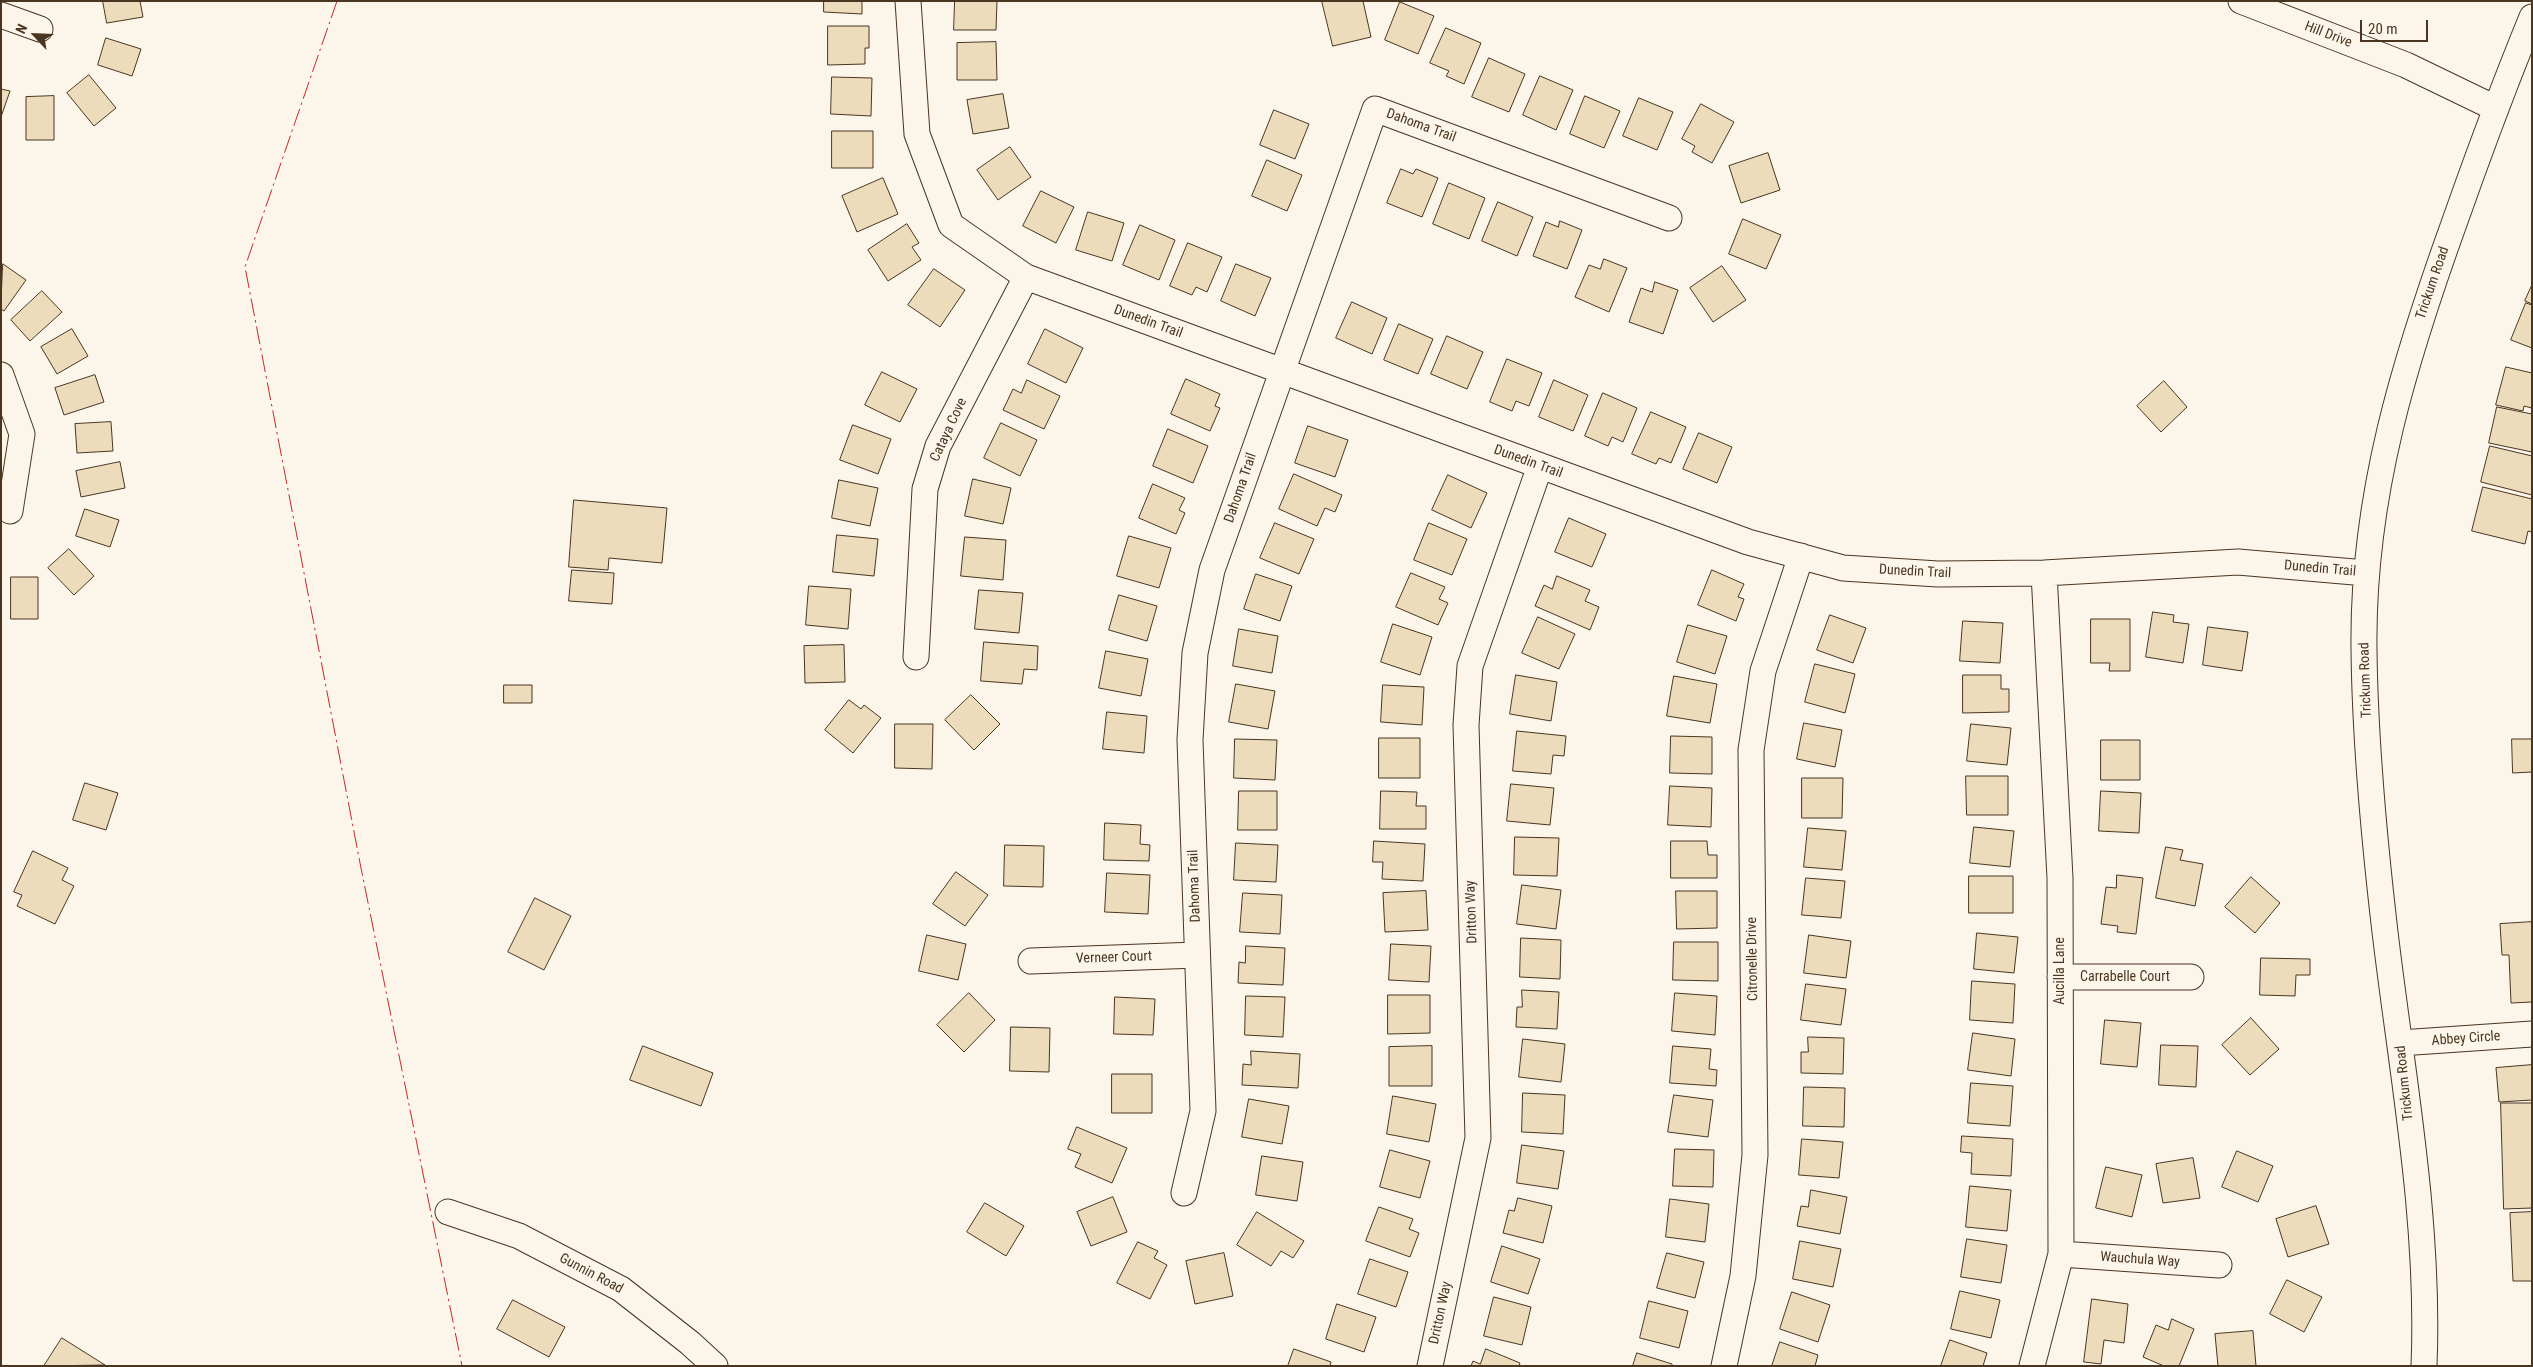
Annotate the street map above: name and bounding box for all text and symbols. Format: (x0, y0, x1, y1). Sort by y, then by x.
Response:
north arrow (10, 10, 60, 60)
scale bar (2363, 10, 2430, 42)
street label: Hill Drive (2302, 18, 2354, 52)
text: 20 m (2368, 20, 2398, 38)
text: N (12, 21, 30, 36)
street label: Dahoma Trail (1384, 106, 1458, 146)
street label: Trickum Road (2413, 244, 2453, 322)
street label: Dunedin Trail (1111, 302, 1185, 342)
street label: Cataya Cove (927, 395, 971, 465)
street label: Dunedin Trail (1491, 442, 1565, 482)
street label: Dahoma Trail (1221, 451, 1261, 525)
street label: Dunedin Trail (2283, 557, 2357, 581)
street label: Dunedin Trail (1879, 562, 1951, 582)
street label: Trickum Road (2356, 642, 2376, 718)
street label: Dahoma Trail (1185, 849, 1205, 923)
street label: Dritton Way (1462, 880, 1482, 944)
street label: Citronelle Drive (1744, 917, 1762, 1001)
street label: Aucilla Lane (2052, 937, 2068, 1005)
street label: Verneer Court (1076, 948, 1152, 968)
street label: Carrabelle Court (2080, 969, 2170, 985)
street label: Abbey Circle (2431, 1028, 2501, 1050)
street label: Trickum Road (2393, 1044, 2417, 1122)
street label: Wauchula Way (2100, 1249, 2180, 1271)
street label: Gunnin Road (556, 1250, 626, 1298)
street label: Dritton Way (1426, 1280, 1456, 1346)

